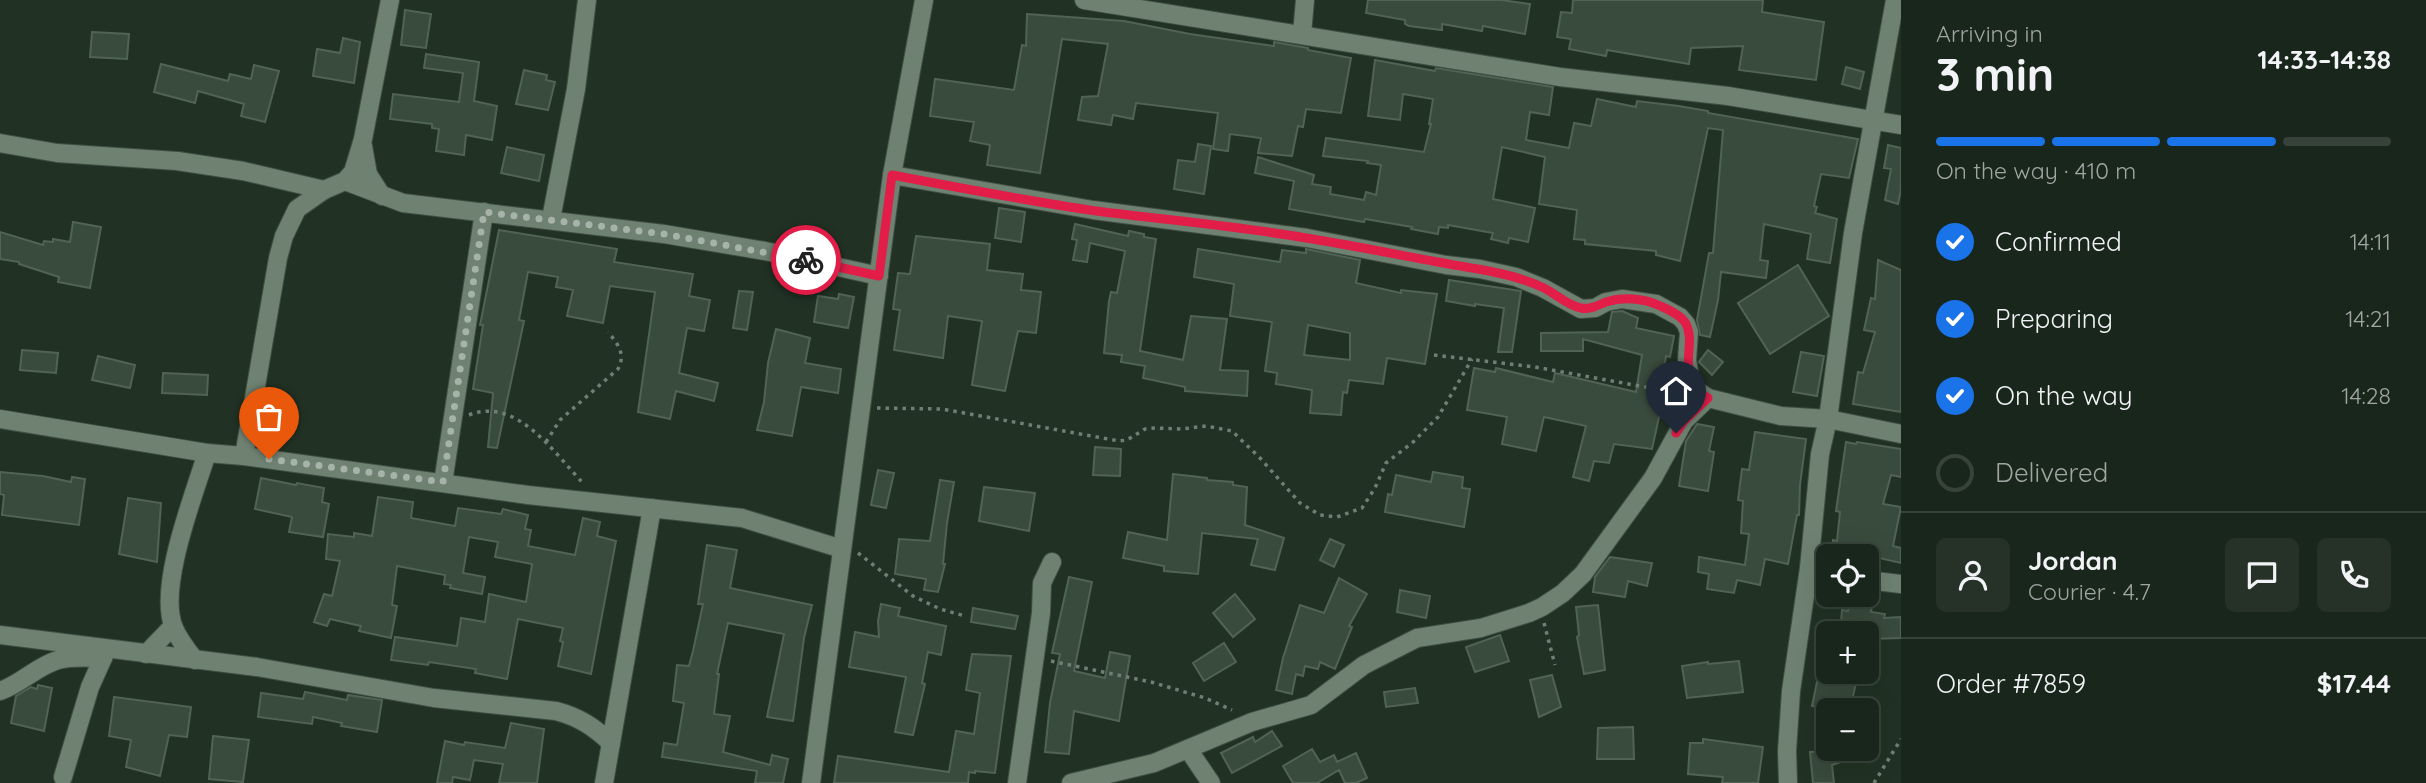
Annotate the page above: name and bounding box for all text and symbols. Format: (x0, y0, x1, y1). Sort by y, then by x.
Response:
text: Arriving in (1936, 19, 2043, 48)
text: 14:33–14:38 (2257, 43, 2391, 76)
text: 3 min (1936, 45, 2054, 103)
text: On the way · 410 m (1936, 156, 2136, 185)
icon: check (1936, 223, 1974, 261)
courier (771, 225, 841, 295)
text: Confirmed (1995, 225, 2122, 258)
text: 14:11 (2349, 227, 2391, 256)
icon: bike (787, 241, 825, 279)
icon: check (1936, 300, 1974, 338)
text: Preparing (1995, 302, 2113, 335)
text: 14:21 (2345, 304, 2391, 333)
pin (1646, 361, 1706, 433)
icon: home (1657, 372, 1695, 410)
icon: check (1936, 377, 1974, 415)
text: On the way (1995, 379, 2133, 412)
text: 14:28 (2341, 381, 2391, 410)
pin (239, 387, 299, 459)
icon: bag (250, 398, 288, 436)
text: Delivered (1995, 456, 2108, 489)
button: person (1936, 538, 2010, 612)
button: chat (2225, 538, 2299, 612)
button: phone (2317, 538, 2391, 612)
map controls (1816, 544, 1879, 761)
button: locate (1816, 544, 1879, 607)
text: Jordan (2028, 544, 2117, 577)
text: Courier · 4.7 (2028, 577, 2151, 606)
button: + (1816, 621, 1879, 684)
text: Order #7859 (1936, 667, 2086, 700)
text: $17.44 (2317, 667, 2391, 700)
button: − (1816, 698, 1879, 761)

